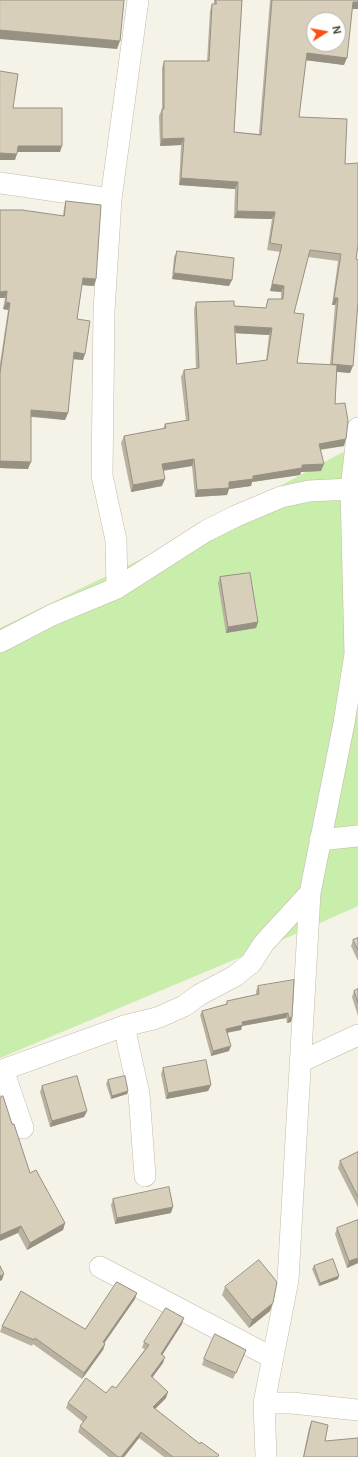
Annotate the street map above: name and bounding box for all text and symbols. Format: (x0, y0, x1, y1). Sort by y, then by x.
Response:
north arrow (306, 12, 346, 52)
text: N (329, 25, 344, 35)

